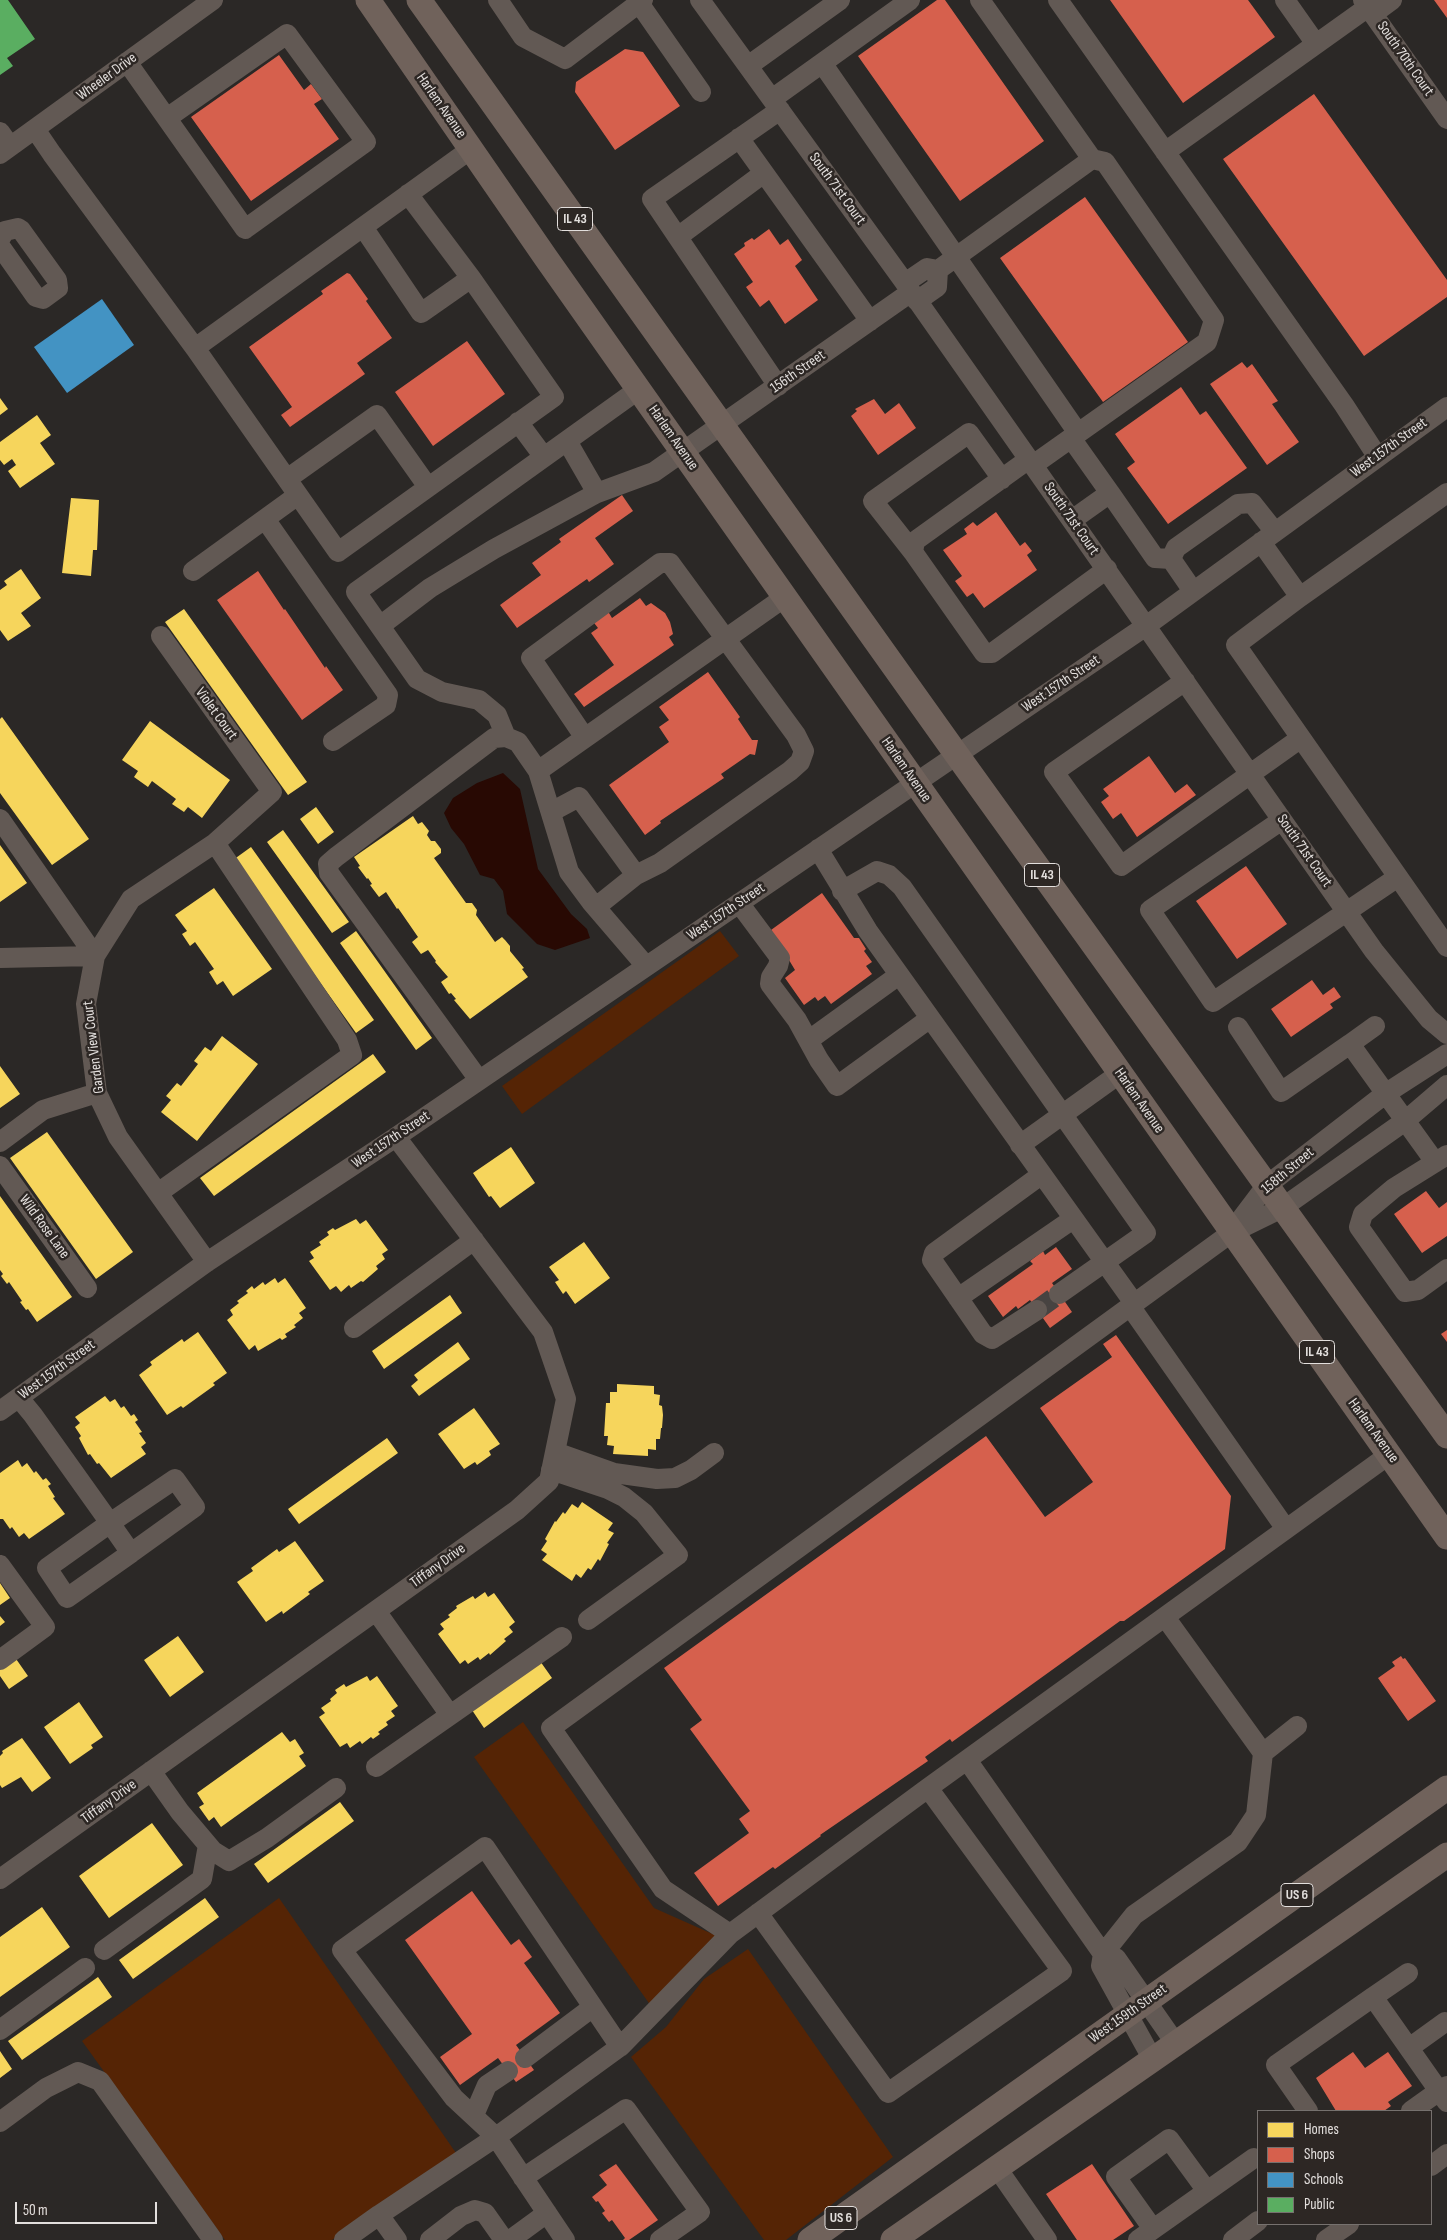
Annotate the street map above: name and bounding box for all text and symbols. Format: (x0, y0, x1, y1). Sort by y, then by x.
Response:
street label: South 70th Court (1373, 18, 1437, 100)
street label: Wheeler Drive (73, 49, 141, 105)
street label: Harlem Avenue (412, 70, 470, 142)
street label: South 71st Court (805, 149, 869, 229)
road number: IL 43 (558, 208, 592, 230)
street label: 156th Street (767, 347, 829, 397)
street label: Harlem Avenue (644, 402, 702, 474)
street label: West 157th Street (1347, 414, 1431, 482)
street label: South 71st Court (1039, 479, 1103, 559)
street label: West 157th Street (1019, 651, 1103, 717)
street label: Violet Court (191, 684, 241, 744)
street label: Harlem Avenue (877, 734, 935, 806)
street label: South 71st Court (1272, 811, 1336, 891)
road number: IL 43 (1024, 864, 1060, 886)
street label: West 157th Street (684, 879, 768, 945)
street label: Garden View Court (79, 1000, 109, 1094)
street label: Harlem Avenue (1110, 1065, 1168, 1137)
street label: West 157th Street (349, 1107, 433, 1173)
street label: 158th Street (1258, 1144, 1318, 1198)
street label: Wild Rose Lane (15, 1192, 73, 1262)
street label: West 157th Street (15, 1336, 99, 1404)
road number: IL 43 (1300, 1340, 1334, 1364)
street label: Harlem Avenue (1344, 1395, 1402, 1467)
street label: Tiffany Drive (407, 1540, 469, 1592)
street label: Tiffany Drive (78, 1776, 140, 1828)
road number: US 6 (1281, 1884, 1313, 1906)
street label: West 159th Street (1086, 1981, 1170, 2047)
legend (1257, 2110, 1432, 2225)
text: Homes (1304, 2120, 1339, 2139)
text: Shops (1304, 2145, 1335, 2164)
text: Schools (1304, 2170, 1343, 2189)
scale bar (18, 2192, 160, 2224)
text: Public (1304, 2195, 1335, 2214)
text: 50 m (23, 2201, 48, 2220)
road number: US 6 (825, 2206, 857, 2230)

